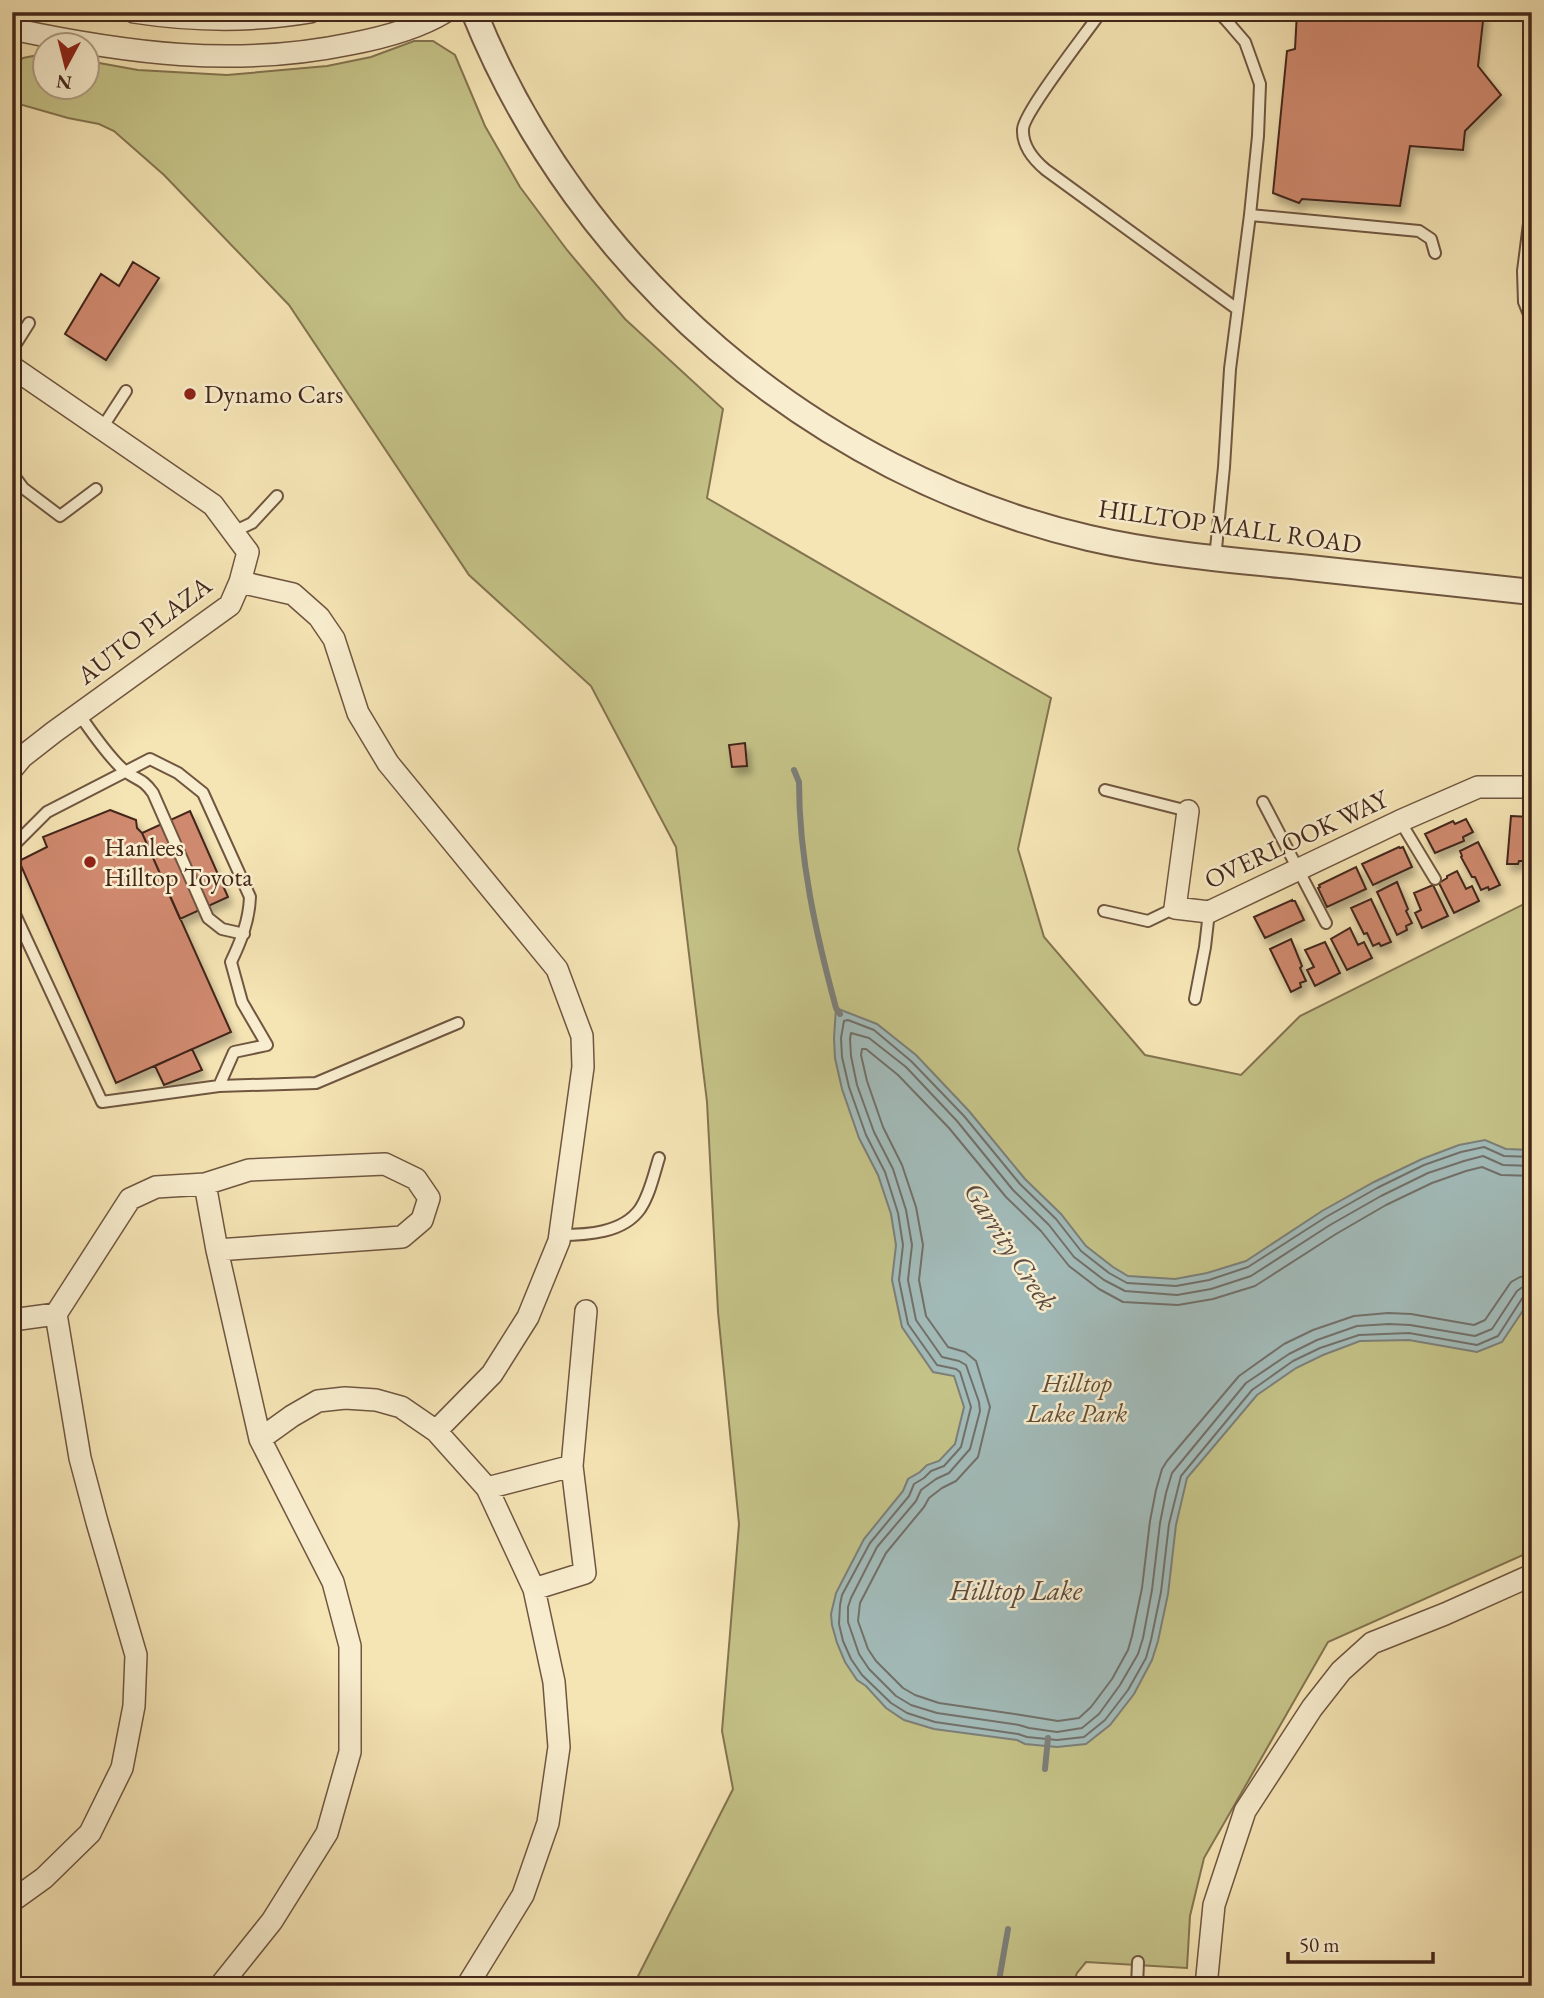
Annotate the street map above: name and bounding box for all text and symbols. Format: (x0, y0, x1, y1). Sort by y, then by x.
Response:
north arrow (32, 32, 102, 102)
text: N (54, 69, 73, 96)
place label: Dynamo Cars (204, 377, 343, 411)
marker: Dynamo Cars (182, 386, 198, 402)
street label: HILLTOP MALL ROAD (1096, 491, 1364, 561)
street label: AUTO PLAZA (69, 568, 219, 692)
street label: OVERLOOK WAY (1199, 781, 1395, 896)
place label: Hanlees Hilltop Toyota (104, 830, 253, 894)
marker: Hanlees Hilltop Toyota (82, 854, 98, 870)
water label: Garrity Creek (956, 1175, 1066, 1317)
park label: Hilltop Lake Park (1026, 1366, 1128, 1430)
water label: Hilltop Lake (949, 1572, 1083, 1608)
scale bar (1288, 1921, 1434, 1965)
text: 50 m (1299, 1931, 1340, 1958)

